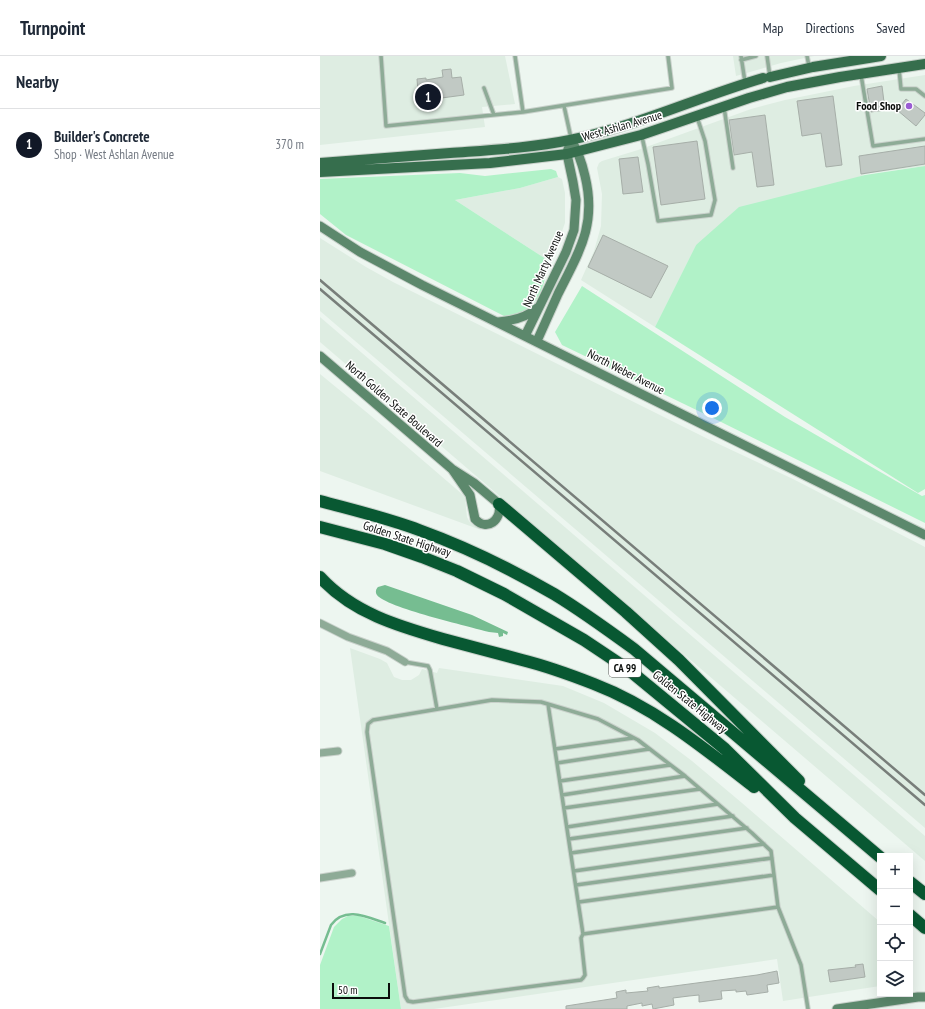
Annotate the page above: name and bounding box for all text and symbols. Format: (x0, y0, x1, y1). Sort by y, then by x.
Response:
text: Turnpoint (20, 16, 85, 40)
text: Map (763, 19, 783, 37)
text: Directions (805, 19, 854, 37)
text: Saved (876, 19, 905, 37)
text: Nearby (16, 71, 59, 93)
pin: 1 (415, 82, 441, 112)
place label: Food Shop (856, 98, 902, 113)
marker: Food Shop (904, 101, 914, 111)
street label: West Ashlan Avenue (580, 107, 664, 144)
text: Builder's Concrete (54, 127, 150, 146)
text: 1 (26, 136, 32, 153)
text: 370 m (275, 136, 304, 153)
text: Shop · West Ashlan Avenue (54, 146, 174, 163)
street label: North Marty Avenue (519, 228, 566, 309)
street label: North Weber Avenue (585, 346, 667, 397)
street label: North Golden State Boulevard (343, 357, 446, 450)
your location (702, 398, 722, 418)
street label: Golden State Highway (361, 517, 454, 560)
road number: CA 99 (609, 659, 641, 677)
street label: Golden State Highway (650, 667, 731, 737)
map controls (877, 853, 913, 997)
button: + (877, 853, 913, 889)
button: − (877, 889, 913, 925)
button: locate (877, 925, 913, 961)
button: layers (877, 961, 913, 997)
scale bar (332, 981, 390, 1000)
text: 50 m (338, 983, 357, 997)

